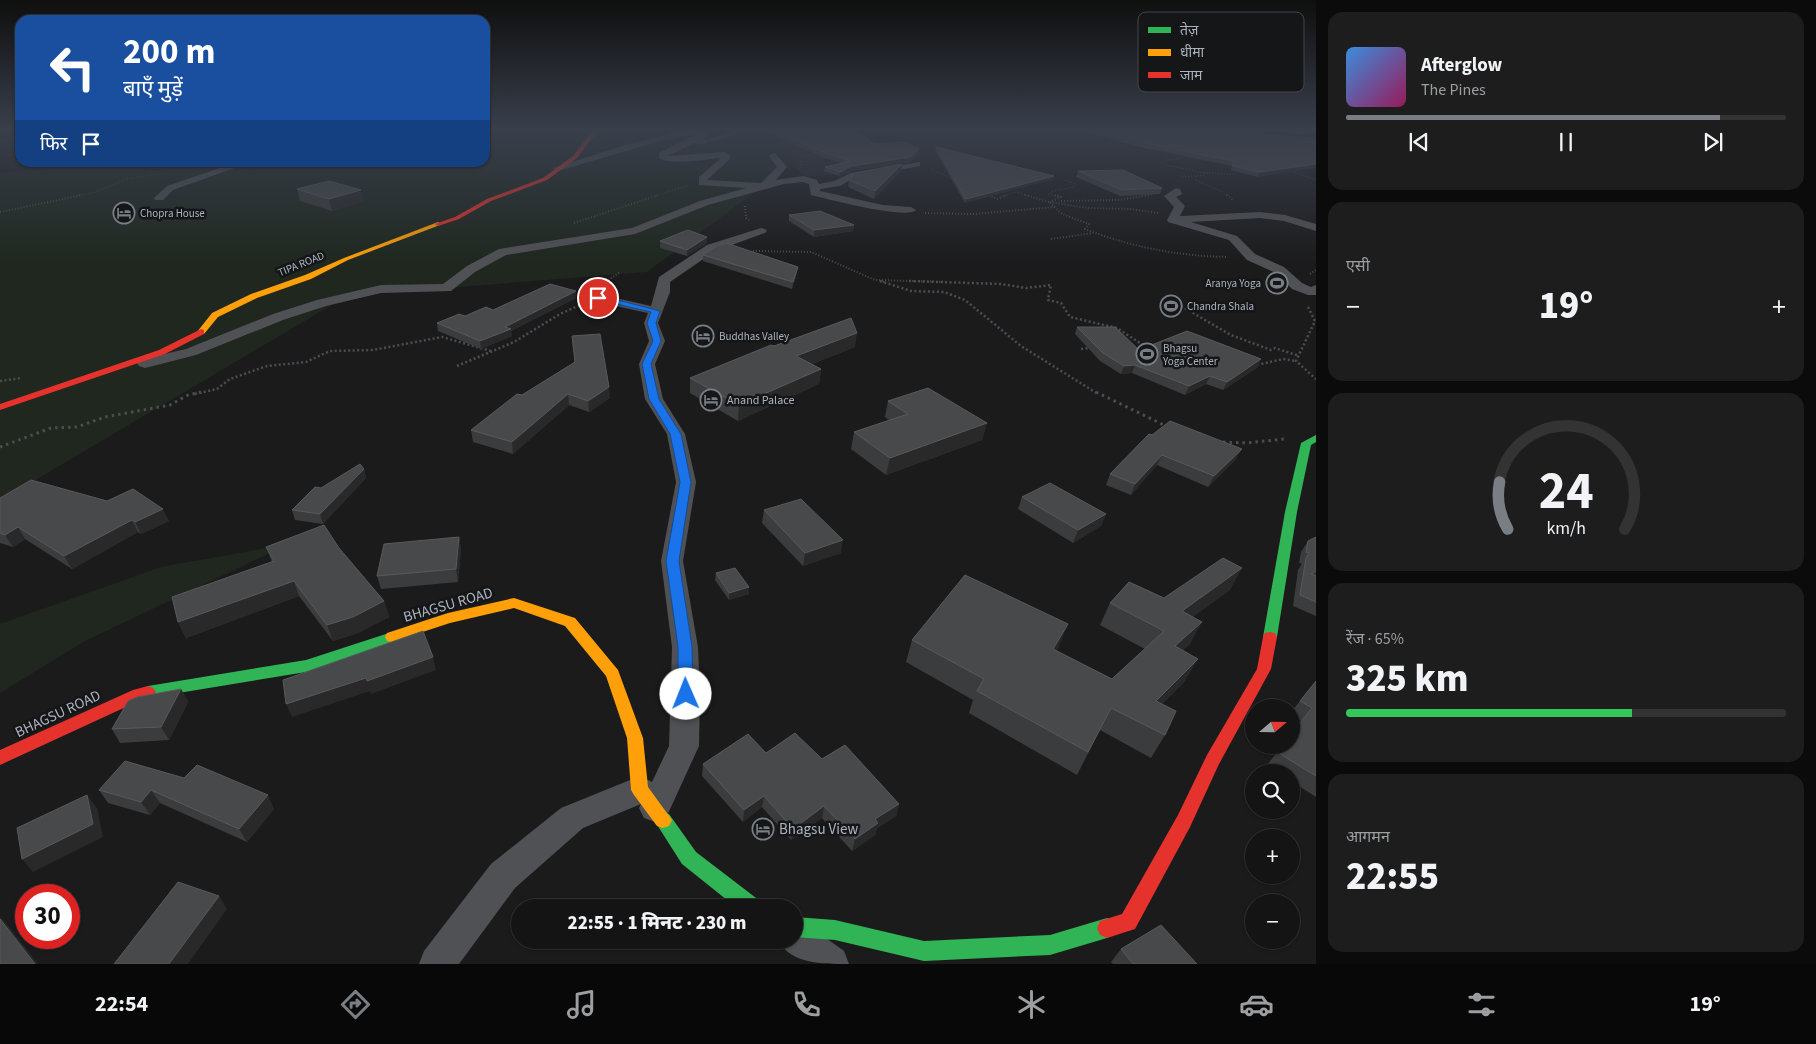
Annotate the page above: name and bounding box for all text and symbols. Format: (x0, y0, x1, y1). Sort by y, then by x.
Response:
legend (1138, 12, 1304, 92)
text: तेज़ (1180, 21, 1199, 41)
text: 200 m (123, 27, 215, 77)
icon: left (40, 35, 105, 100)
text: धीमा (1180, 43, 1205, 63)
text: Afterglow (1421, 52, 1502, 79)
text: जाम (1180, 66, 1203, 86)
text: बाएँ मुड़ें (123, 73, 183, 105)
text: The Pines (1421, 79, 1486, 101)
icon: previous (1405, 128, 1433, 156)
icon: pause (1552, 128, 1580, 156)
icon: next (1699, 128, 1727, 156)
icon: arrive (77, 130, 105, 158)
text: फिर (40, 131, 67, 158)
hotel icon: Chopra House (112, 201, 136, 225)
place label: Chopra House (140, 206, 205, 221)
street label: TIPA ROAD (276, 248, 327, 280)
text: एसी (1346, 255, 1370, 277)
sports icon: Aranya Yoga (1265, 271, 1289, 295)
place label: Aranya Yoga (1206, 276, 1261, 291)
pin (577, 277, 619, 319)
text: 19° (1539, 279, 1593, 333)
icon: arrive (584, 284, 612, 312)
text: − (1346, 287, 1360, 327)
text: + (1772, 287, 1786, 327)
sports icon: Chandra Shala (1159, 294, 1183, 318)
place label: Chandra Shala (1187, 299, 1254, 314)
hotel icon: Buddhas Valley (691, 324, 715, 348)
place label: Buddhas Valley (719, 329, 789, 344)
place label: Bhagsu Yoga Center (1162, 341, 1218, 369)
sports icon: Bhagsu Yoga Center (1135, 342, 1159, 366)
hotel icon: Anand Palace (699, 388, 723, 412)
place label: Anand Palace (727, 392, 794, 409)
text: 24 (1539, 455, 1593, 529)
text: km/h (1546, 516, 1586, 541)
street label: BHAGSU ROAD (401, 582, 495, 628)
text: रेंज · 65% (1346, 628, 1404, 650)
text: 325 km (1346, 652, 1468, 706)
position arrow (659, 667, 711, 719)
street label: BHAGSU ROAD (12, 685, 104, 743)
north arrow (1245, 699, 1300, 754)
map controls (1245, 699, 1300, 949)
button: search (1245, 764, 1300, 819)
hotel icon: Bhagsu View (751, 817, 775, 841)
place label: Bhagsu View (779, 819, 858, 840)
text: आगमन (1346, 826, 1390, 848)
button: + (1245, 829, 1300, 884)
text: 22:55 (1346, 850, 1439, 904)
speed limit sign: 30 (15, 884, 80, 949)
button: − (1245, 894, 1300, 949)
text: 22:55 · 1 मिनट · 230 m (568, 910, 746, 937)
icon: directions (338, 987, 373, 1022)
icon: music (564, 987, 599, 1022)
icon: phone (789, 987, 824, 1022)
icon: climate (1014, 987, 1049, 1022)
icon: car (1239, 987, 1274, 1022)
icon: filters (1464, 987, 1499, 1022)
text: 22:54 (95, 988, 148, 1020)
text: 19° (1690, 988, 1721, 1020)

